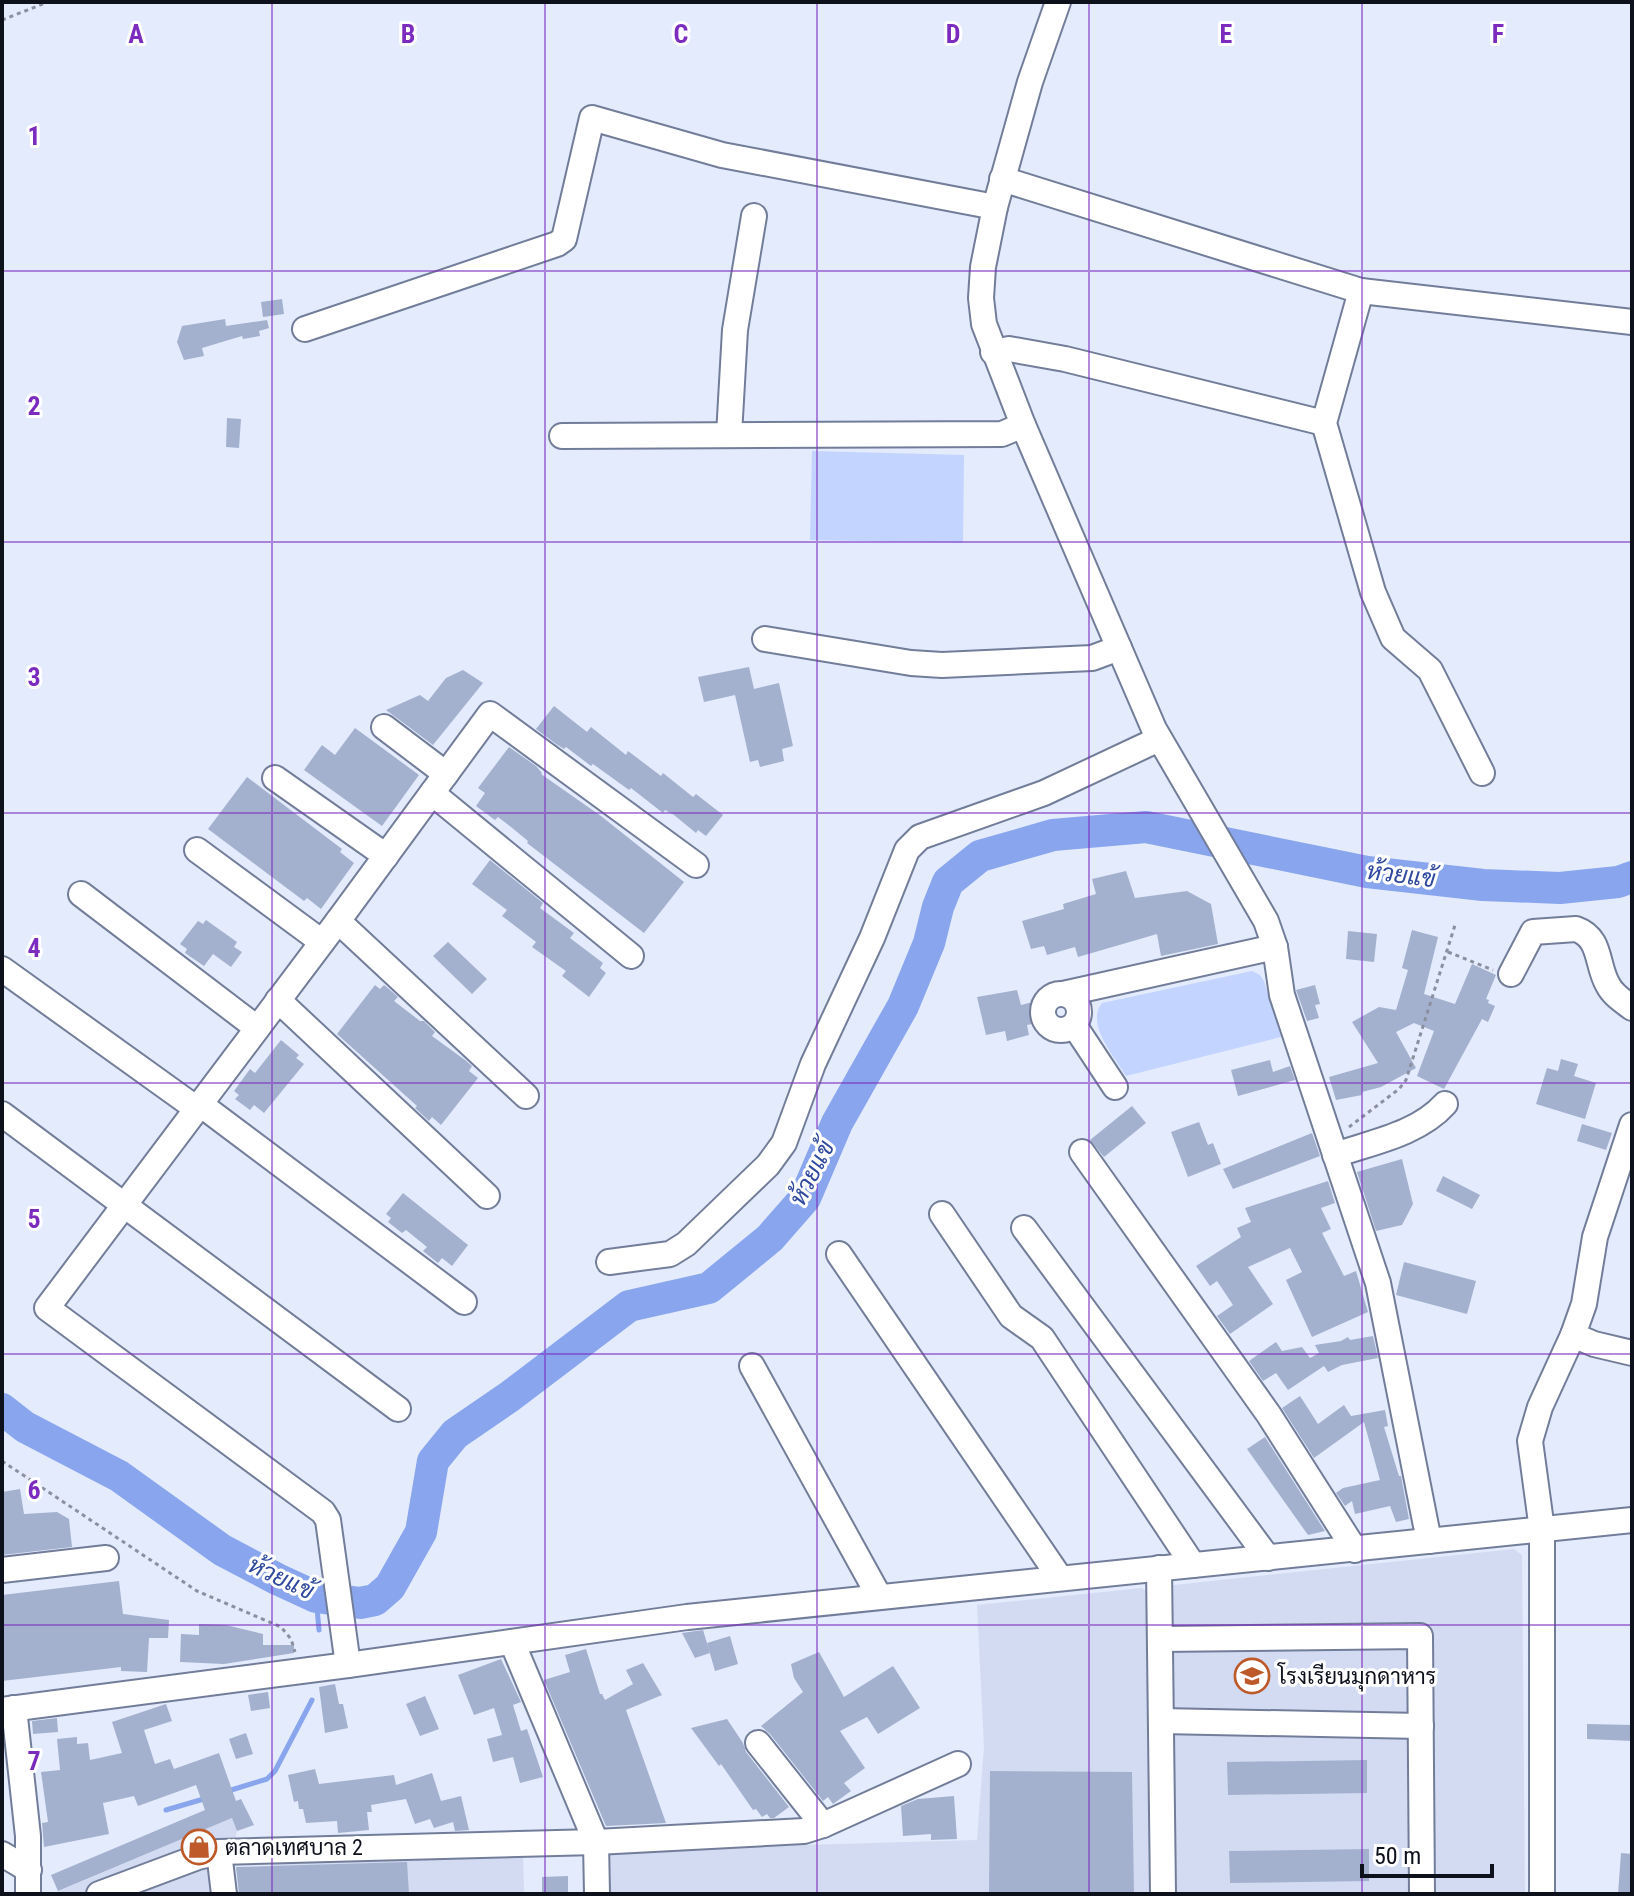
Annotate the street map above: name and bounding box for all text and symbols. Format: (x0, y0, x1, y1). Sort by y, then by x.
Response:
text: A (128, 19, 144, 49)
text: B (401, 19, 415, 49)
text: C (674, 19, 689, 49)
text: D (946, 19, 960, 49)
text: E (1220, 19, 1233, 49)
text: F (1492, 19, 1504, 49)
text: 1 (27, 121, 41, 151)
text: 2 (27, 391, 41, 421)
text: 3 (27, 662, 41, 692)
water label: ห้วยแข้ (1365, 857, 1441, 894)
text: 4 (27, 933, 41, 963)
water label: ห้วยแข้ (784, 1132, 842, 1210)
text: 5 (27, 1204, 41, 1234)
text: 6 (27, 1475, 41, 1505)
water label: ห้วยแข้ (244, 1551, 322, 1607)
school or university icon: โรงเรียนมุกดาหาร (1233, 1657, 1271, 1695)
place label: โรงเรียนมุกดาหาร (1277, 1662, 1436, 1692)
text: 7 (27, 1746, 41, 1776)
shop icon: ตลาดเทศบาล 2 (180, 1828, 218, 1866)
scale bar (1362, 1828, 1492, 1878)
place label: ตลาดเทศบาล 2 (225, 1835, 363, 1860)
text: 50 m (1374, 1842, 1421, 1870)

